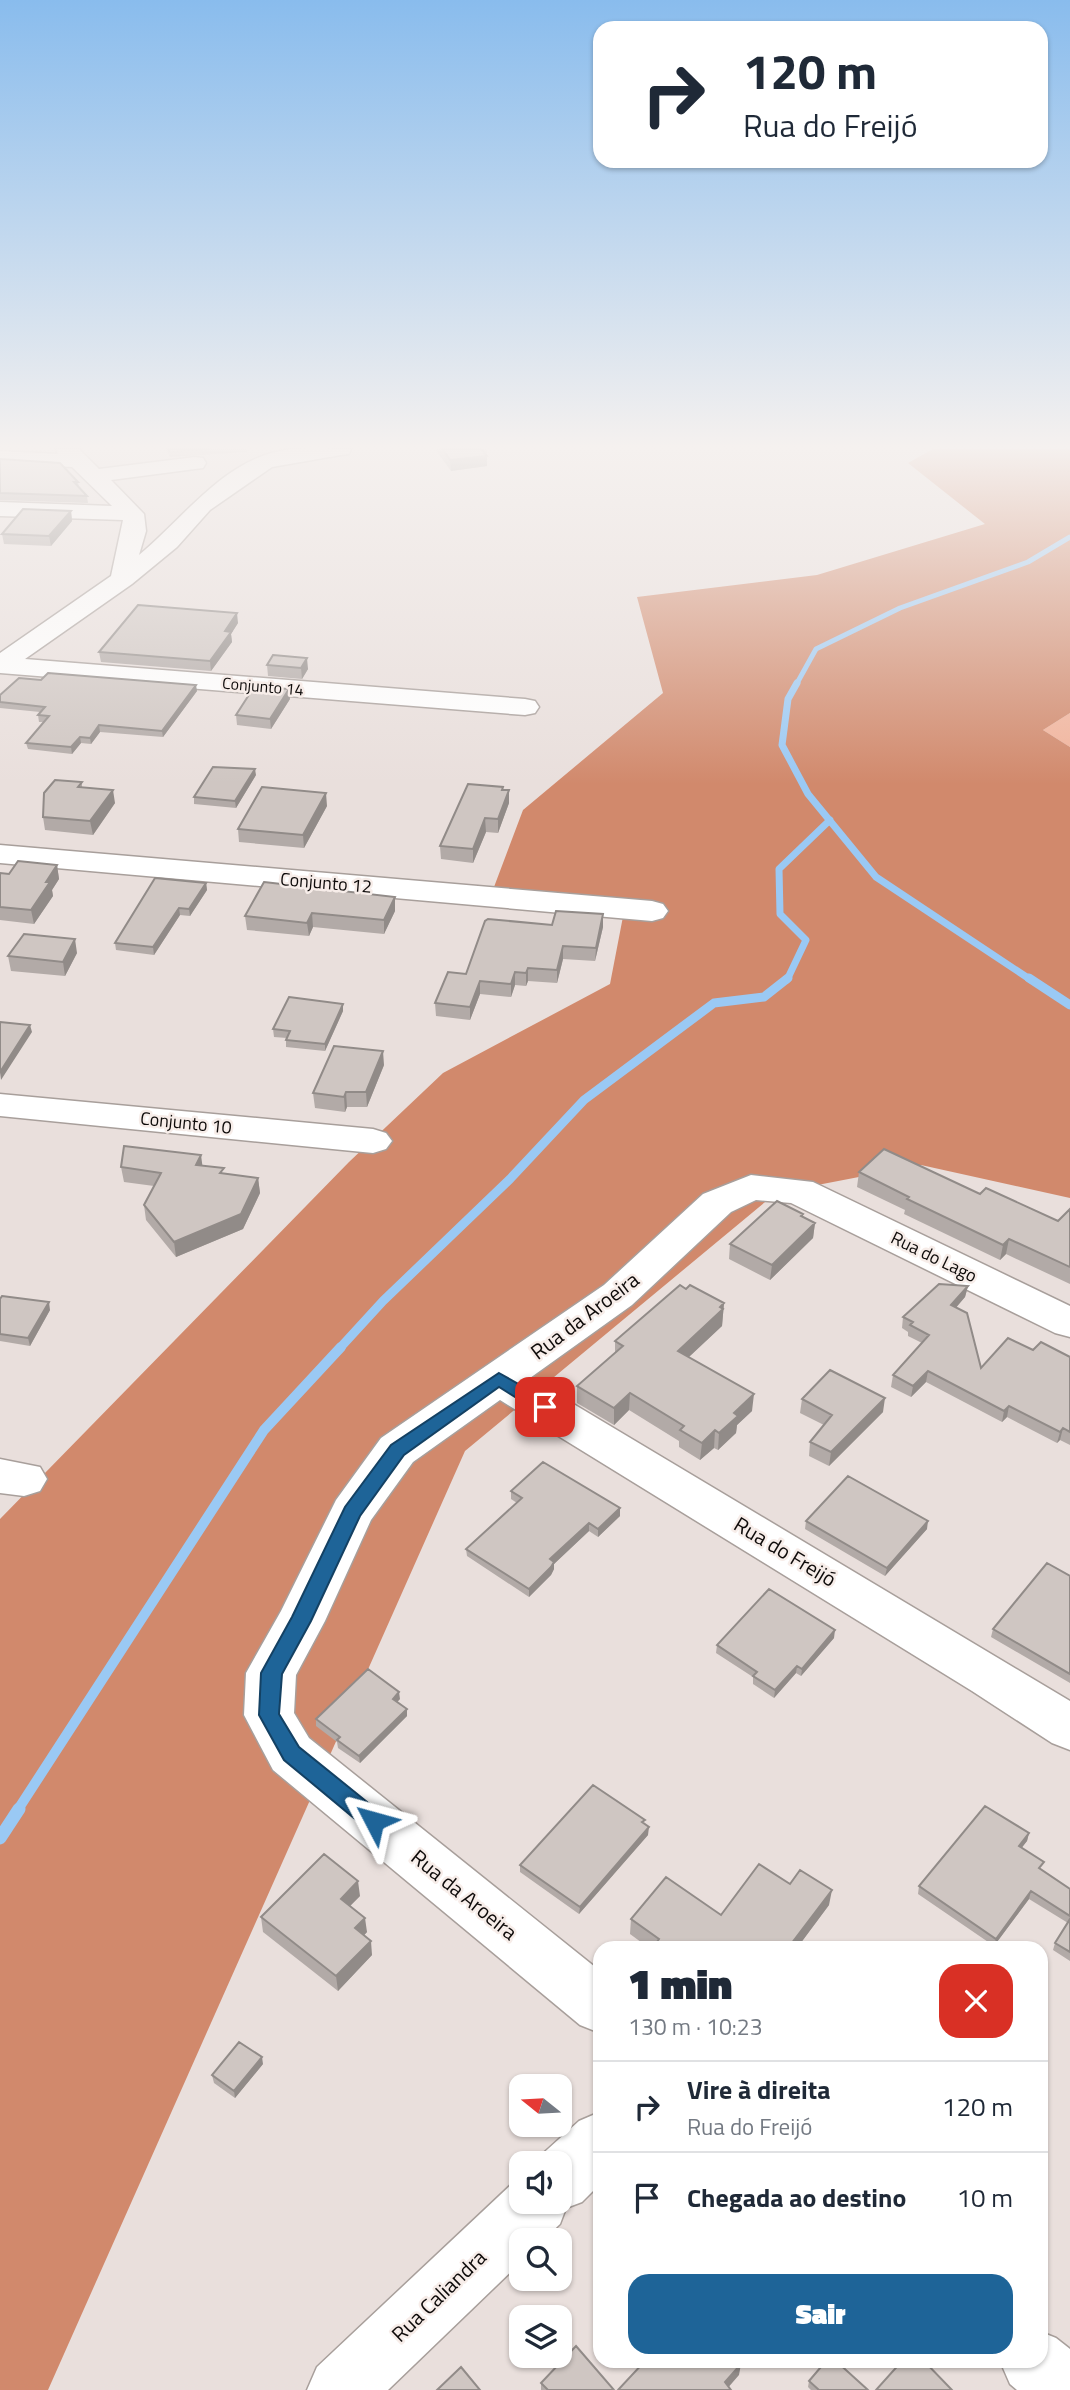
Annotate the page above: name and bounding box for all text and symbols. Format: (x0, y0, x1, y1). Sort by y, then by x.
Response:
text: 120 m (743, 33, 877, 108)
icon: right (628, 49, 719, 140)
text: Rua do Freijó (743, 101, 918, 149)
street label: Conjunto 14 (221, 670, 305, 702)
street label: Conjunto 12 (279, 865, 373, 900)
street label: Conjunto 10 (139, 1104, 233, 1141)
street label: Rua do Lago (887, 1224, 982, 1289)
street label: Rua da Aroeira (523, 1263, 646, 1367)
pin (515, 1377, 575, 1437)
icon: arrive (526, 1388, 564, 1426)
street label: Rua do Freijó (728, 1508, 843, 1594)
position arrow (337, 1784, 411, 1858)
street label: Rua da Aroeira (404, 1841, 525, 1948)
text: 1 min (628, 1951, 732, 2015)
button: close (939, 1964, 1013, 2038)
text: 130 m · 10:23 (628, 2009, 763, 2044)
text: Vire à direita (687, 2070, 830, 2109)
north arrow (509, 2074, 572, 2137)
map controls (509, 2074, 572, 2368)
text: 120 m (942, 2087, 1013, 2126)
icon: right (628, 2088, 666, 2126)
text: Rua do Freijó (687, 2109, 812, 2144)
button: sound (509, 2151, 572, 2214)
text: Chegada ao destino (687, 2178, 906, 2217)
text: 10 m (956, 2178, 1013, 2217)
icon: arrive (628, 2179, 666, 2217)
button: search (509, 2228, 572, 2291)
street label: Rua Caliandra (384, 2241, 493, 2349)
button: Sair (628, 2274, 1013, 2354)
button: layers (509, 2305, 572, 2368)

